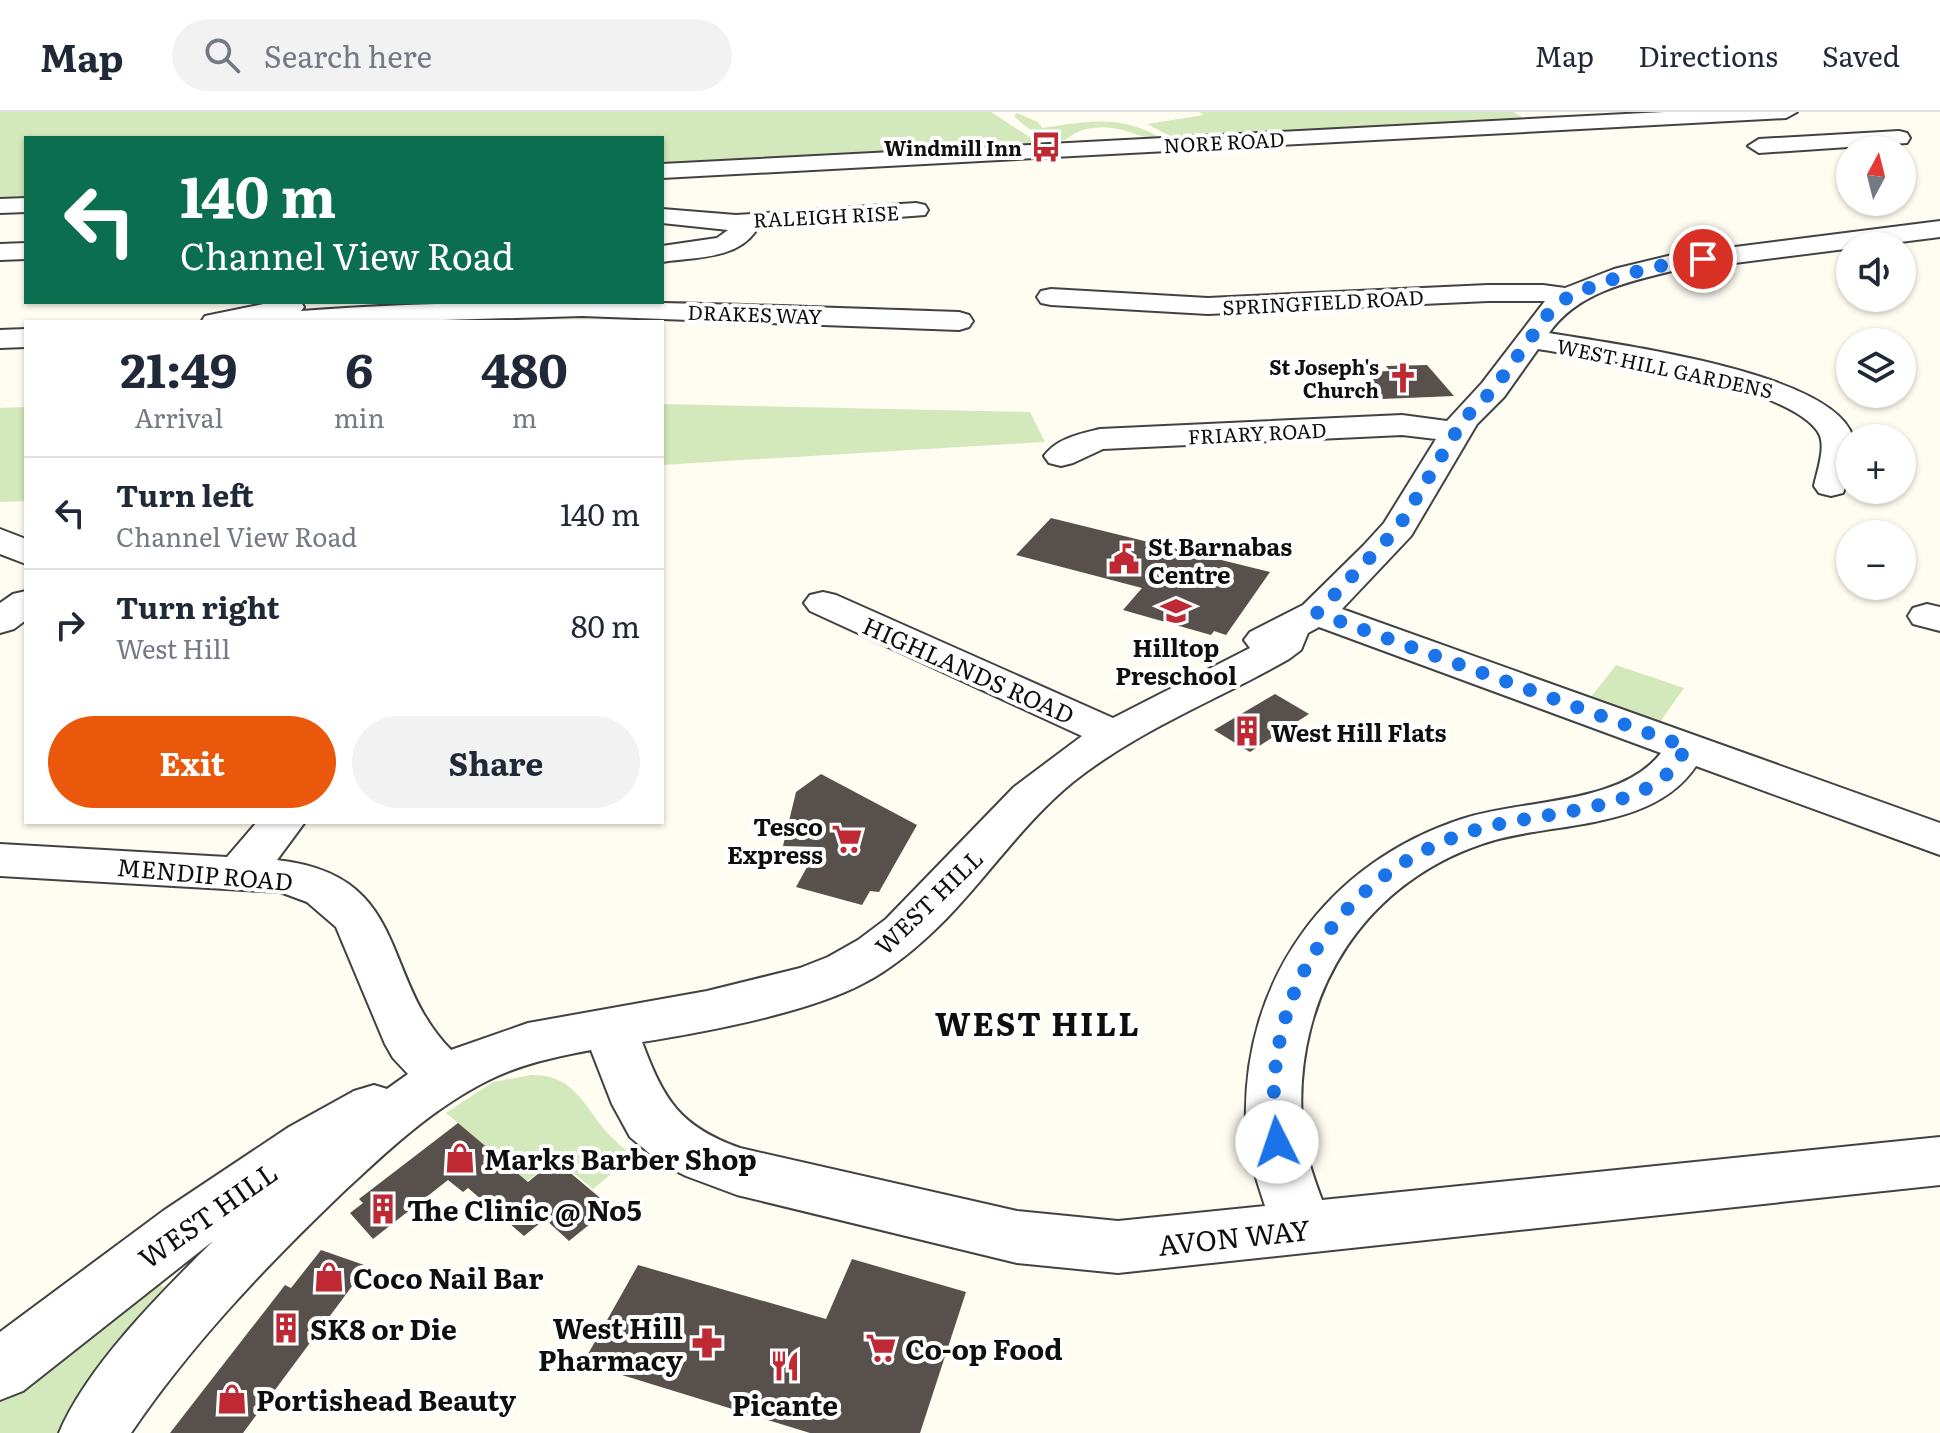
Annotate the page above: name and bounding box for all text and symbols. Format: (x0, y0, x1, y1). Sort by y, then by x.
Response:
search box (172, 19, 732, 91)
text: Map (40, 27, 124, 84)
icon: search (200, 33, 244, 77)
text: Search here (264, 33, 432, 77)
text: Map (1535, 34, 1594, 76)
text: Directions (1638, 34, 1778, 76)
text: Saved (1822, 34, 1900, 76)
street label: NORE ROAD (1163, 123, 1285, 159)
bus stop icon: Windmill Inn (1029, 130, 1063, 164)
place label: Windmill Inn (884, 132, 1022, 162)
north arrow (1836, 136, 1916, 216)
map controls (1836, 136, 1916, 600)
text: 140 m (180, 152, 336, 235)
icon: left (48, 168, 152, 272)
street label: RALEIGH RISE (752, 196, 900, 234)
pin (1669, 225, 1737, 293)
text: Channel View Road (180, 228, 514, 281)
button: sound (1836, 232, 1916, 312)
icon: arrive (1681, 237, 1725, 281)
street label: SPRINGFIELD ROAD (1222, 281, 1424, 321)
street label: DRAKES WAY (687, 296, 823, 330)
button: layers (1836, 328, 1916, 408)
street label: WEST HILL GARDENS (1554, 329, 1776, 405)
text: 21:49 (120, 332, 237, 403)
text: 6 (345, 332, 373, 403)
text: 480 (481, 332, 568, 403)
place label: St Joseph's Church (1269, 351, 1379, 404)
church icon: St Joseph's Church (1386, 361, 1420, 395)
text: Arrival (134, 397, 223, 436)
text: min (334, 397, 385, 436)
text: m (512, 397, 537, 436)
street label: FRIARY ROAD (1187, 413, 1327, 451)
button: + (1836, 424, 1916, 504)
text: Turn left (116, 472, 254, 516)
icon: left (48, 491, 92, 535)
text: 140 m (560, 491, 640, 535)
text: Channel View Road (116, 516, 357, 555)
button: − (1836, 520, 1916, 600)
place label: St Barnabas Centre (1148, 528, 1292, 591)
public building icon: St Barnabas Centre (1107, 542, 1141, 576)
text: Turn right (116, 584, 280, 628)
school or university icon: Hilltop Preschool (1159, 594, 1193, 628)
icon: right (48, 603, 92, 647)
text: 80 m (571, 603, 640, 647)
street label: HIGHLANDS ROAD (858, 607, 1080, 731)
text: West Hill (116, 628, 230, 667)
place label: Hilltop Preschool (1115, 629, 1237, 692)
building icon: West Hill Flats (1230, 714, 1264, 748)
place label: West Hill Flats (1271, 714, 1447, 749)
button: Exit (48, 716, 336, 808)
button: Share (352, 716, 640, 808)
place label: Tesco Express (727, 808, 823, 871)
supermarket icon: Tesco Express (830, 822, 864, 856)
street label: WEST HILL (866, 840, 990, 962)
street label: MENDIP ROAD (116, 848, 294, 898)
district label: WEST HILL (935, 998, 1141, 1046)
position arrow (1235, 1100, 1319, 1184)
place label: Marks Barber Shop (484, 1137, 757, 1179)
shop icon: Marks Barber Shop (443, 1141, 477, 1175)
street label: WEST HILL (129, 1150, 285, 1278)
place label: The Clinic @ No5 (407, 1188, 642, 1230)
building icon: The Clinic @ No5 (366, 1192, 400, 1226)
street label: AVON WAY (1156, 1207, 1312, 1265)
place label: Coco Nail Bar (353, 1256, 543, 1298)
shop icon: Coco Nail Bar (312, 1260, 346, 1294)
place label: West Hill Pharmacy (538, 1306, 684, 1380)
place label: SK8 or Die (310, 1307, 457, 1349)
building icon: SK8 or Die (269, 1311, 303, 1345)
pharmacy icon: West Hill Pharmacy (690, 1326, 724, 1360)
place label: Co-op Food (905, 1327, 1063, 1369)
supermarket icon: Co-op Food (864, 1331, 898, 1365)
restaurant icon: Picante (768, 1349, 802, 1383)
place label: Portishead Beauty (256, 1378, 517, 1420)
shop icon: Portishead Beauty (215, 1382, 249, 1416)
place label: Picante (732, 1383, 838, 1425)

